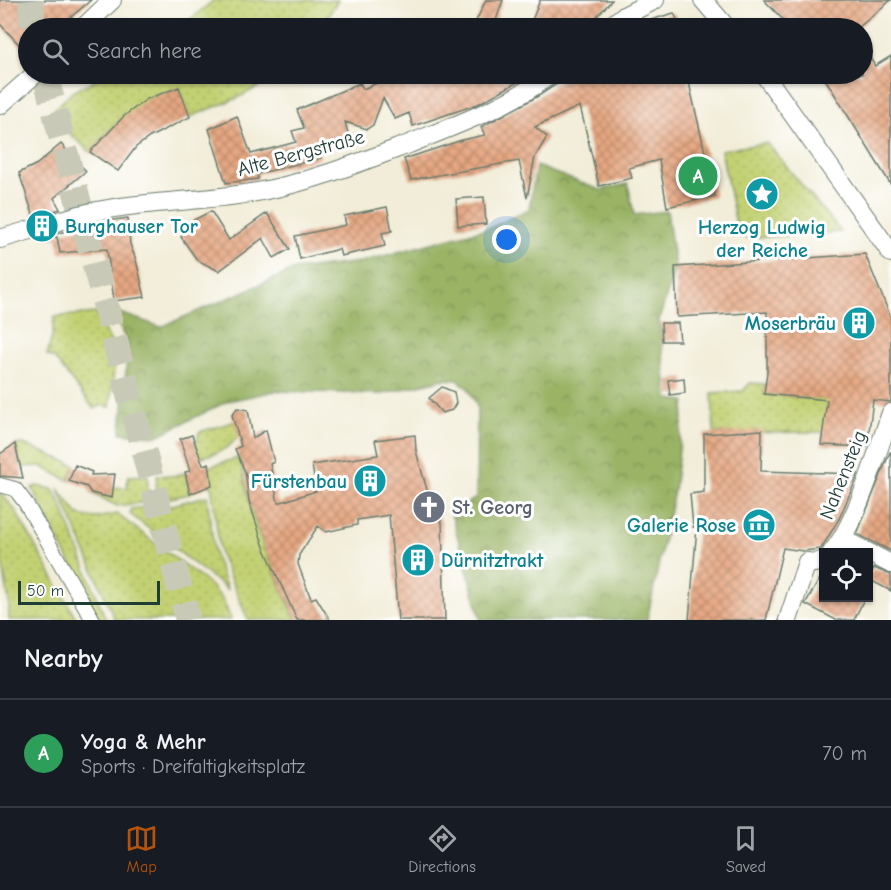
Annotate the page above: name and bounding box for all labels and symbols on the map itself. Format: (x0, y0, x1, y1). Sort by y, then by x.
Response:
street label: Alte Bergstraße (235, 125, 367, 181)
pin: A (678, 154, 718, 198)
place icon: Herzog Ludwig der Reiche (744, 176, 780, 212)
building icon: Burghauser Tor (24, 208, 60, 244)
place label: Burghauser Tor (65, 215, 198, 238)
place label: Herzog Ludwig der Reiche (698, 216, 826, 262)
your location (492, 225, 521, 254)
building icon: Moserbräu (841, 305, 877, 341)
place label: Moserbräu (745, 312, 836, 335)
street label: Nahensteig (815, 427, 871, 523)
building icon: Fürstenbau (352, 463, 388, 499)
place label: Fürstenbau (251, 470, 347, 493)
church icon: St. Georg (411, 489, 447, 525)
place label: St. Georg (452, 496, 533, 519)
museum icon: Galerie Rose (741, 507, 777, 543)
place label: Galerie Rose (627, 514, 736, 537)
building icon: Dürnitztrakt (400, 542, 436, 578)
place label: Dürnitztrakt (441, 549, 544, 572)
scale bar (18, 578, 160, 606)

